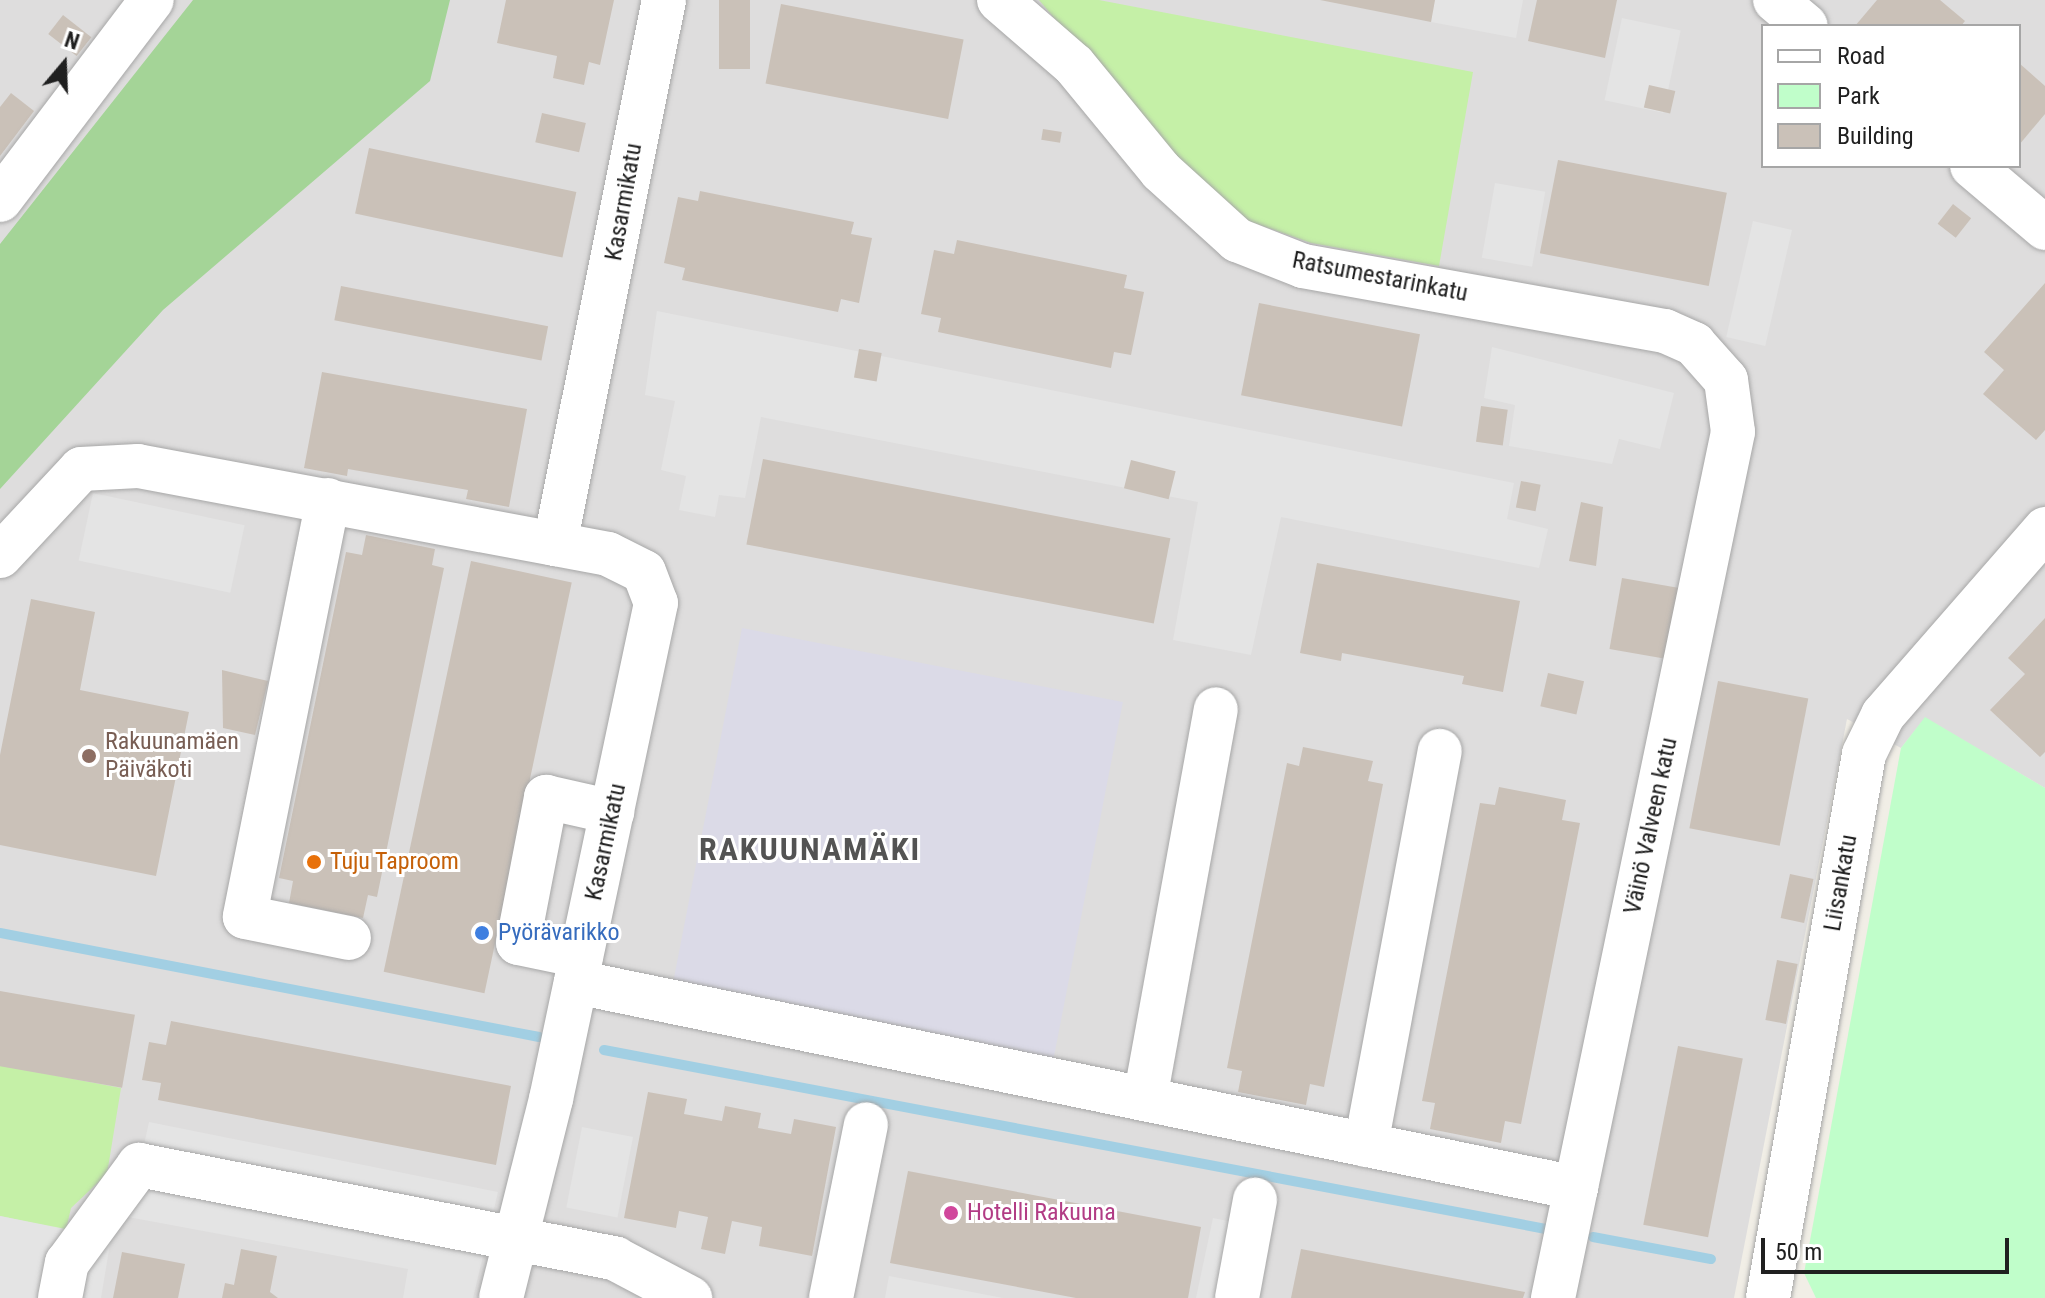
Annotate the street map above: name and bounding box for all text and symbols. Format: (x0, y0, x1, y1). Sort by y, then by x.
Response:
north arrow (24, 24, 104, 104)
legend (1761, 24, 2021, 168)
text: N (62, 27, 82, 55)
text: Road (1837, 42, 1885, 70)
text: Park (1837, 82, 1880, 110)
text: Building (1837, 122, 1914, 150)
street label: Kasarmikatu (599, 141, 649, 263)
street label: Ratsumestarinkatu (1290, 246, 1470, 308)
place label: Rakuunamäen Päiväkoti (105, 728, 239, 784)
street label: Väinö Valveen katu (1618, 735, 1684, 917)
marker: Rakuunamäen Päiväkoti (80, 747, 98, 765)
street label: Kasarmikatu (580, 781, 632, 903)
district label: RAKUUNAMÄKI (699, 830, 921, 868)
street label: Liisankatu (1818, 832, 1864, 934)
place label: Tuju Taproom (330, 848, 459, 876)
marker: Tuju Taproom (305, 853, 323, 871)
place label: Pyörävarikko (498, 919, 620, 947)
marker: Pyörävarikko (473, 924, 491, 942)
place label: Hotelli Rakuuna (967, 1199, 1116, 1227)
marker: Hotelli Rakuuna (942, 1204, 960, 1222)
scale bar (1765, 1222, 2013, 1272)
text: 50 m (1775, 1238, 1822, 1266)

